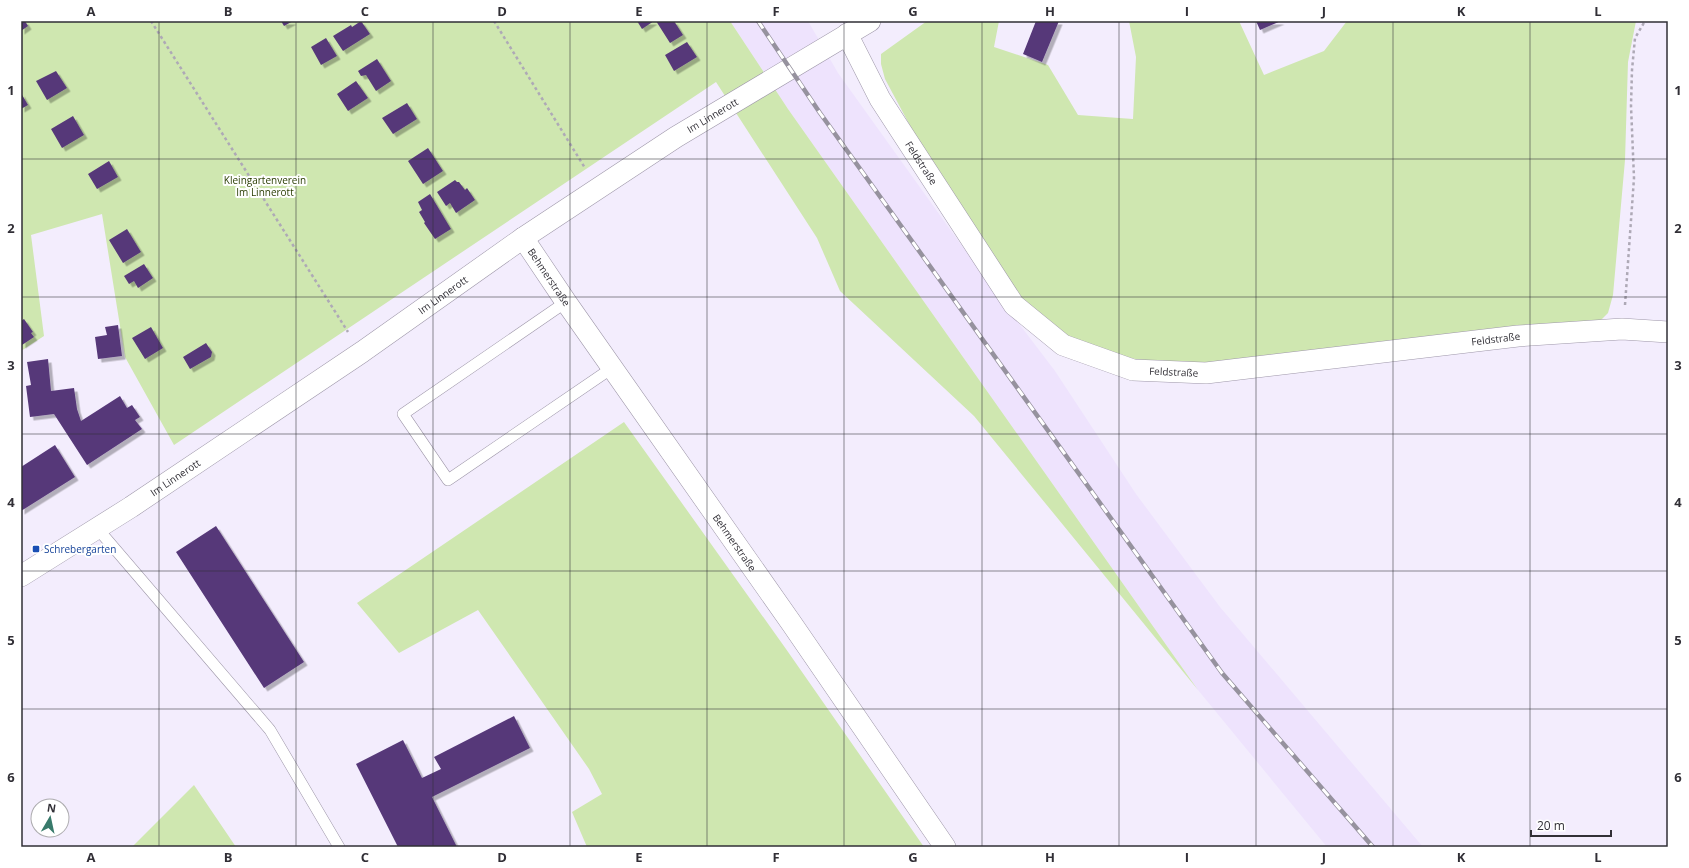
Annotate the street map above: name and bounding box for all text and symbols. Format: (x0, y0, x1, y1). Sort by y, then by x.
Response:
text: A (87, 2, 96, 20)
text: B (224, 2, 233, 20)
text: C (361, 2, 369, 20)
text: D (497, 2, 507, 20)
text: E (635, 2, 643, 20)
text: F (772, 2, 780, 20)
text: G (908, 2, 918, 20)
text: H (1045, 2, 1055, 20)
text: I (1185, 2, 1189, 20)
text: J (1321, 2, 1326, 20)
text: K (1457, 2, 1466, 20)
text: L (1594, 2, 1602, 20)
text: 1 (7, 81, 15, 99)
text: 1 (1674, 81, 1682, 99)
street label: Im Linnerott (684, 94, 741, 136)
street label: Feldstraße (902, 138, 941, 188)
park label: Kleingartenverein Im Linnerott (224, 173, 306, 199)
text: 2 (7, 219, 15, 237)
text: 2 (1674, 219, 1682, 237)
street label: Behmerstraße (525, 245, 574, 309)
street label: Im Linnerott (415, 272, 471, 317)
street label: Feldstraße (1470, 329, 1521, 349)
text: 3 (7, 356, 15, 374)
text: 3 (1674, 356, 1682, 374)
street label: Feldstraße (1149, 364, 1199, 380)
street label: Im Linnerott (147, 455, 203, 499)
text: 4 (7, 493, 15, 511)
text: 4 (1674, 493, 1682, 511)
street label: Behmerstraße (710, 511, 760, 574)
place label: Schrebergarten (44, 542, 116, 556)
marker: Schrebergarten (31, 544, 41, 554)
text: 5 (7, 631, 15, 649)
text: 5 (1674, 631, 1682, 649)
text: 6 (7, 768, 15, 786)
text: 6 (1674, 768, 1682, 786)
north arrow (30, 798, 70, 838)
text: N (46, 800, 57, 816)
scale bar (1531, 812, 1611, 838)
text: 20 m (1537, 817, 1565, 834)
text: A (87, 848, 96, 866)
text: B (224, 848, 233, 866)
text: C (361, 848, 369, 866)
text: D (497, 848, 507, 866)
text: E (635, 848, 643, 866)
text: F (772, 848, 780, 866)
text: G (908, 848, 918, 866)
text: H (1045, 848, 1055, 866)
text: I (1185, 848, 1189, 866)
text: J (1321, 848, 1326, 866)
text: K (1457, 848, 1466, 866)
text: L (1594, 848, 1602, 866)

